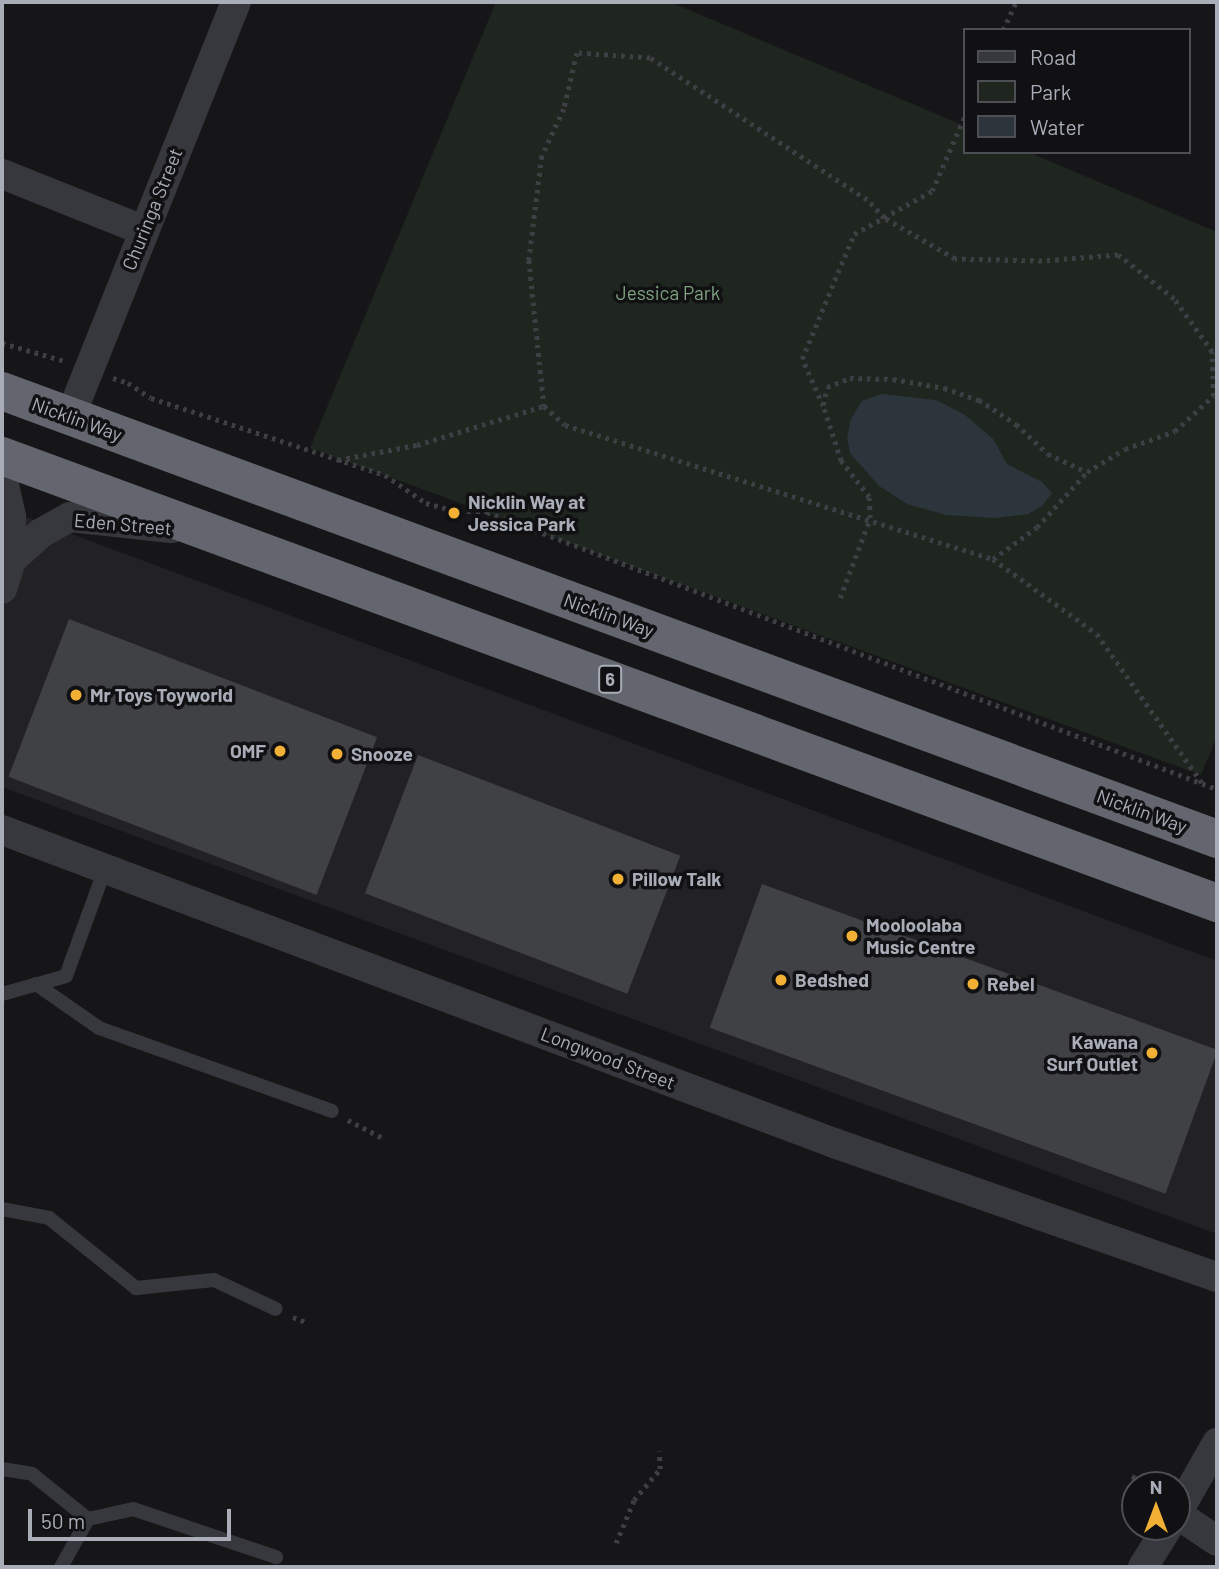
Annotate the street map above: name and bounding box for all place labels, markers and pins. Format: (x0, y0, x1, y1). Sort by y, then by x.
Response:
place label: Nicklin Way at Jessica Park (468, 491, 585, 535)
marker: Nicklin Way at Jessica Park (446, 505, 462, 521)
place label: Mr Toys Toyworld (90, 684, 233, 706)
marker: Mr Toys Toyworld (68, 687, 84, 703)
place label: OMF (230, 740, 266, 762)
marker: OMF (272, 743, 288, 759)
place label: Snooze (351, 743, 413, 765)
marker: Snooze (329, 746, 345, 762)
place label: Pillow Talk (632, 868, 721, 890)
marker: Pillow Talk (610, 871, 626, 887)
place label: Mooloolaba Music Centre (866, 914, 975, 958)
marker: Mooloolaba Music Centre (844, 928, 860, 944)
place label: Bedshed (795, 969, 869, 991)
marker: Bedshed (773, 972, 789, 988)
place label: Rebel (987, 973, 1035, 995)
marker: Rebel (965, 976, 981, 992)
place label: Kawana Surf Outlet (1046, 1031, 1138, 1075)
marker: Kawana Surf Outlet (1144, 1045, 1160, 1061)

